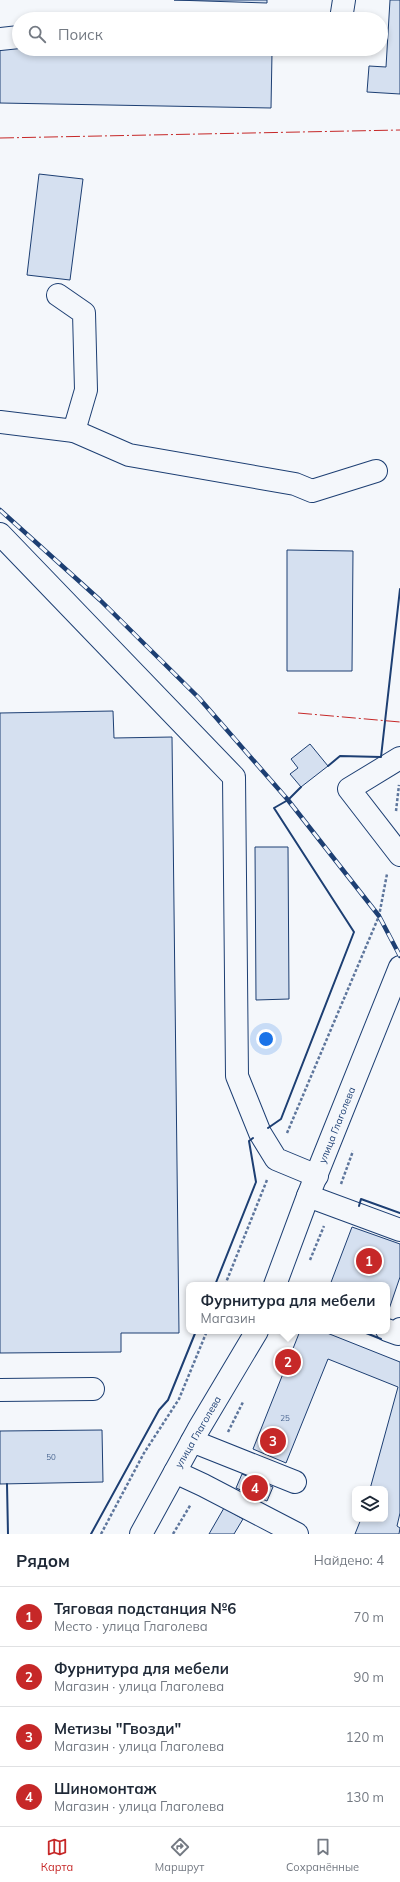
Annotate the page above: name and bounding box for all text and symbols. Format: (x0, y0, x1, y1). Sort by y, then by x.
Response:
search box (12, 12, 388, 56)
icon: search (26, 23, 48, 45)
text: Поиск (58, 25, 103, 44)
your location (256, 1029, 276, 1049)
street label: улица Глаголева (316, 1085, 358, 1165)
pin: 1 (356, 1246, 382, 1276)
popup (186, 1282, 390, 1334)
text: Фурнитура для мебели (201, 1291, 375, 1310)
text: Магазин (201, 1310, 255, 1326)
pin: 2 (275, 1347, 301, 1377)
street label: улица Глаголева (172, 1394, 224, 1470)
house number: 25 (280, 1413, 290, 1423)
pin: 3 (260, 1426, 286, 1456)
house number: 50 (46, 1452, 56, 1462)
pin: 4 (242, 1473, 268, 1503)
map controls (352, 1486, 388, 1522)
button: layers (352, 1486, 388, 1522)
text: Рядом (16, 1550, 70, 1571)
text: Найдено: 4 (314, 1552, 384, 1568)
text: Тяговая подстанция №6 (54, 1599, 236, 1618)
text: 1 (25, 1609, 33, 1625)
text: 70 m (354, 1609, 384, 1625)
text: Место · улица Глаголева (54, 1618, 208, 1634)
text: Фурнитура для мебели (54, 1659, 229, 1678)
text: 2 (25, 1669, 33, 1685)
text: 90 m (354, 1669, 384, 1685)
text: Магазин · улица Глаголева (54, 1678, 224, 1694)
text: Метизы "Гвозди" (54, 1719, 181, 1738)
text: 3 (25, 1729, 33, 1745)
text: 120 m (346, 1729, 384, 1745)
text: Магазин · улица Глаголева (54, 1738, 224, 1754)
text: Шиномонтаж (54, 1779, 156, 1798)
text: 4 (25, 1789, 33, 1805)
text: 130 m (346, 1789, 384, 1805)
text: Магазин · улица Глаголева (54, 1798, 224, 1814)
tab: Карта (41, 1836, 73, 1874)
tab: Маршрут (155, 1836, 204, 1874)
tab: Сохранённые (286, 1836, 359, 1874)

